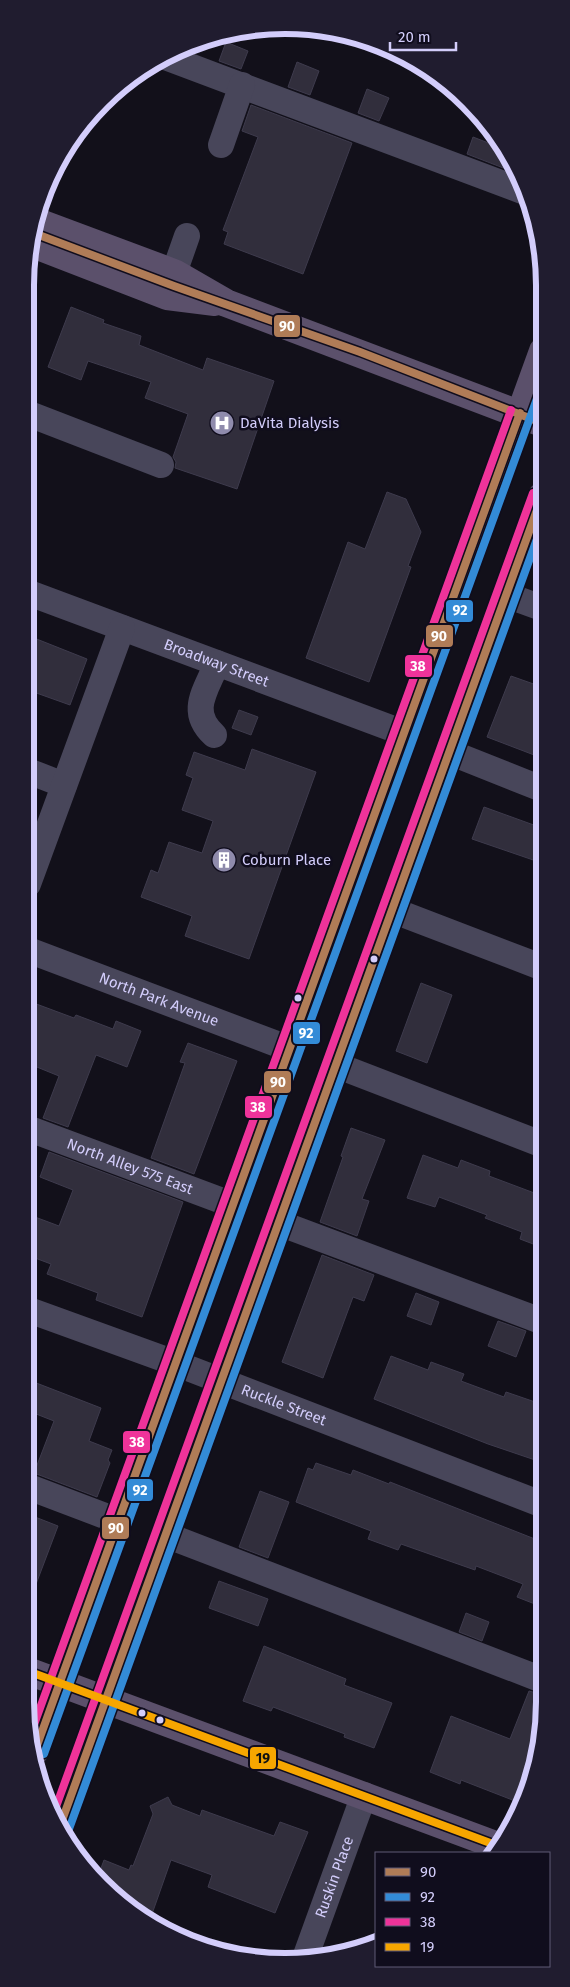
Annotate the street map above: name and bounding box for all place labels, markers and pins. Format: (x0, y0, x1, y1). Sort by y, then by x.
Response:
hospital icon: DaVita Dialysis (209, 410, 235, 436)
place label: DaVita Dialysis (240, 414, 339, 432)
building icon: Coburn Place (211, 847, 237, 873)
place label: Coburn Place (242, 851, 331, 869)
unlabelled marker (369, 954, 379, 964)
unlabelled marker (293, 993, 303, 1003)
unlabelled marker (137, 1708, 147, 1718)
unlabelled marker (155, 1715, 165, 1725)

